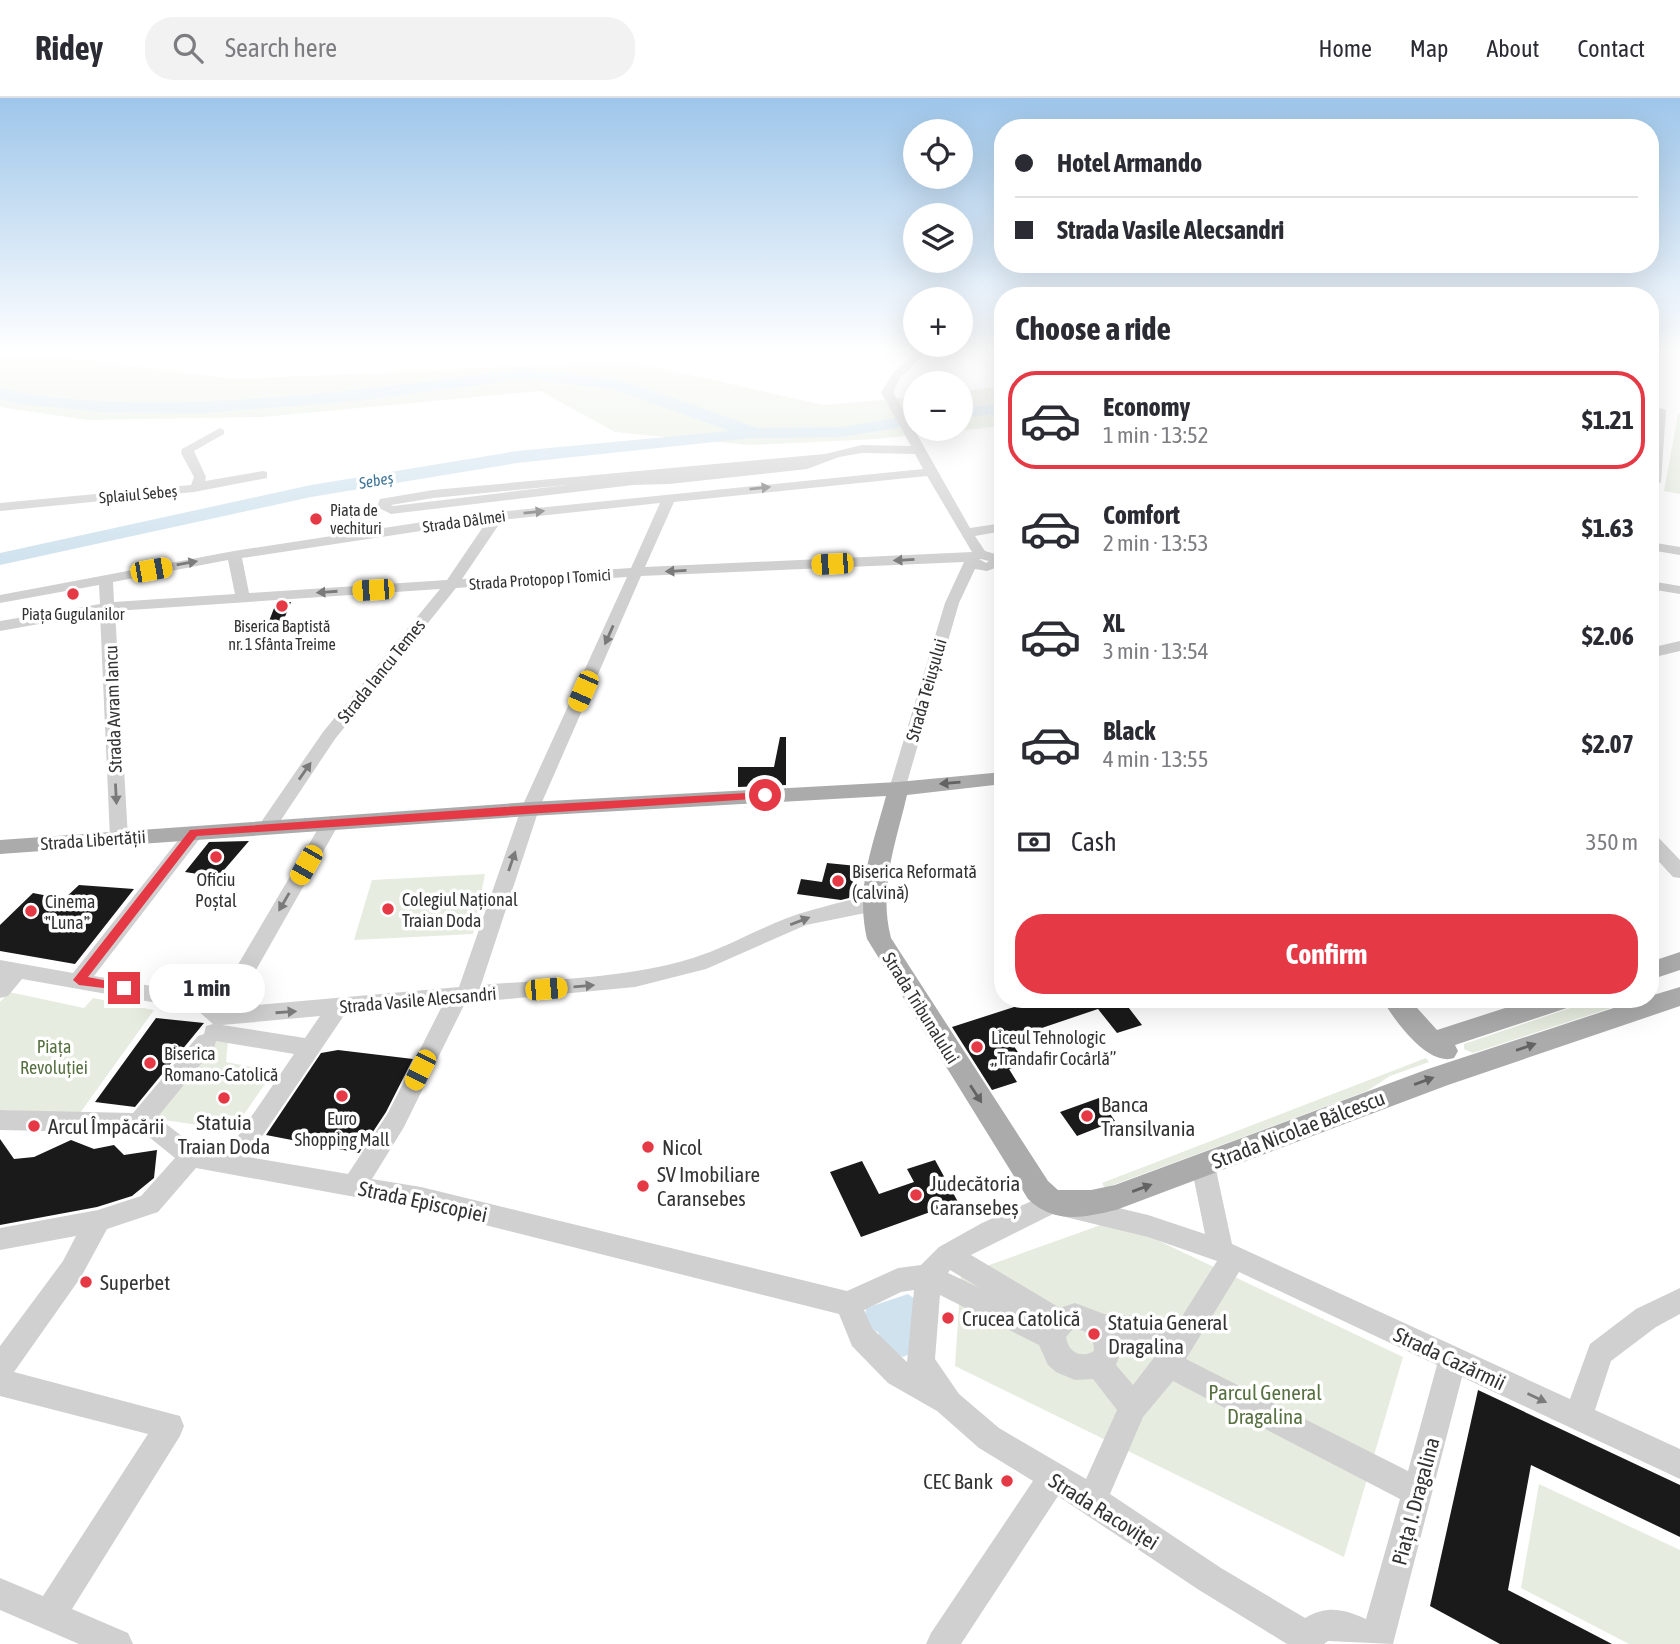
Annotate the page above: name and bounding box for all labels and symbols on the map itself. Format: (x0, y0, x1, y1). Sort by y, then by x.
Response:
water label: Sebeș (356, 468, 395, 493)
street label: Splaiul Sebeș (98, 482, 178, 507)
one-way arrow (749, 483, 771, 494)
place label: Piața de vechituri (330, 501, 382, 537)
street label: Strada Dâlmei (421, 506, 507, 536)
one-way arrow (523, 506, 545, 517)
marker: Piața de vechituri (308, 511, 324, 527)
car (811, 552, 854, 576)
one-way arrow (892, 555, 914, 566)
car (129, 556, 174, 584)
one-way arrow (176, 558, 198, 569)
street label: Strada Protopop I Tomici (469, 565, 612, 594)
one-way arrow (665, 565, 687, 576)
car (352, 578, 395, 602)
marker: Piața Gugulanilor (65, 586, 81, 602)
one-way arrow (316, 587, 338, 598)
marker: Biserica Baptistă nr. 1 Sfânta Treime (274, 598, 290, 614)
place label: Piața Gugulanilor (21, 605, 125, 624)
street label: Strada Iancu Temes (333, 615, 429, 727)
place label: Biserica Baptistă nr. 1 Sfânta Treime (228, 617, 336, 653)
one-way arrow (603, 624, 614, 645)
street label: Strada Teiușului (901, 636, 951, 744)
street label: Strada Avram Iancu (100, 645, 126, 773)
car (565, 668, 602, 714)
one-way arrow (298, 762, 312, 780)
one-way arrow (939, 778, 961, 789)
route start (749, 779, 781, 811)
one-way arrow (111, 783, 122, 805)
street label: Strada Libertății (40, 826, 146, 854)
car (287, 842, 326, 888)
marker: Oficiu Poștal (208, 849, 224, 865)
one-way arrow (507, 851, 518, 872)
place label: Biserica Reformată (calvină) (852, 861, 977, 903)
place label: Oficiu Poștal (195, 869, 237, 911)
marker: Biserica Reformată (calvină) (830, 873, 846, 889)
place label: Colegiul Național Traian Doda (402, 889, 518, 931)
place label: Cinema "Luna" (45, 891, 95, 933)
one-way arrow (278, 893, 290, 912)
marker: Colegiul Național Traian Doda (380, 901, 396, 917)
marker: Cinema "Luna" (23, 903, 39, 919)
one-way arrow (790, 915, 811, 926)
street label: Strada Tribunalului (878, 949, 964, 1067)
callout: 1 min (148, 964, 264, 1012)
route end (108, 972, 140, 1004)
car (525, 977, 568, 1001)
one-way arrow (573, 980, 595, 991)
street label: Strada Vasile Alecsandri (339, 983, 497, 1017)
one-way arrow (275, 1006, 297, 1017)
place label: Liceul Tehnologic „Trandafir Cocârlă” (991, 1027, 1116, 1069)
park label: Piața Revoluției (20, 1036, 88, 1078)
marker: Liceul Tehnologic „Trandafir Cocârlă” (969, 1039, 985, 1055)
one-way arrow (1516, 1041, 1537, 1052)
place label: Biserica Romano-Catolică (164, 1043, 278, 1085)
car (402, 1047, 439, 1093)
marker: Biserica Romano-Catolică (142, 1055, 158, 1071)
one-way arrow (1413, 1076, 1434, 1087)
one-way arrow (969, 1085, 982, 1104)
street label: Strada Nicolae Bălcescu (1208, 1085, 1388, 1173)
marker: Euro Shopping Mall (334, 1088, 350, 1104)
marker: Statuia Traian Doda (216, 1090, 232, 1106)
place label: Banca Transilvania (1101, 1092, 1195, 1140)
place label: Euro Shopping Mall (295, 1108, 390, 1150)
marker: Banca Transilvania (1079, 1108, 1095, 1124)
place label: Statuia Traian Doda (178, 1110, 270, 1158)
place label: Arcul Împăcării (48, 1114, 164, 1138)
marker: Arcul Împăcării (26, 1118, 42, 1134)
place label: Nicol (662, 1135, 703, 1159)
marker: Nicol (640, 1139, 656, 1155)
place label: SV Imobiliare Caransebes (657, 1162, 760, 1210)
place label: Judecătoria Caransebeș (930, 1171, 1020, 1219)
street label: Strada Episcopiei (356, 1176, 490, 1226)
marker: SV Imobiliare Caransebes (635, 1178, 651, 1194)
one-way arrow (1132, 1182, 1153, 1193)
marker: Judecătoria Caransebeș (908, 1187, 924, 1203)
place label: Superbet (100, 1270, 170, 1294)
marker: Superbet (78, 1274, 94, 1290)
place label: Crucea Catolică (962, 1306, 1081, 1330)
marker: Crucea Catolică (940, 1310, 956, 1326)
place label: Statuia General Dragalina (1108, 1310, 1228, 1358)
street label: Strada Cazărmii (1390, 1322, 1510, 1394)
marker: Statuia General Dragalina (1086, 1326, 1102, 1342)
park label: Parcul General Dragalina (1208, 1380, 1322, 1428)
one-way arrow (1527, 1392, 1547, 1404)
street label: Piața I. Dragalina (1386, 1435, 1444, 1567)
street label: Strada Racoviței (1045, 1468, 1163, 1554)
place label: CEC Bank (923, 1469, 993, 1493)
marker: CEC Bank (999, 1473, 1015, 1489)

